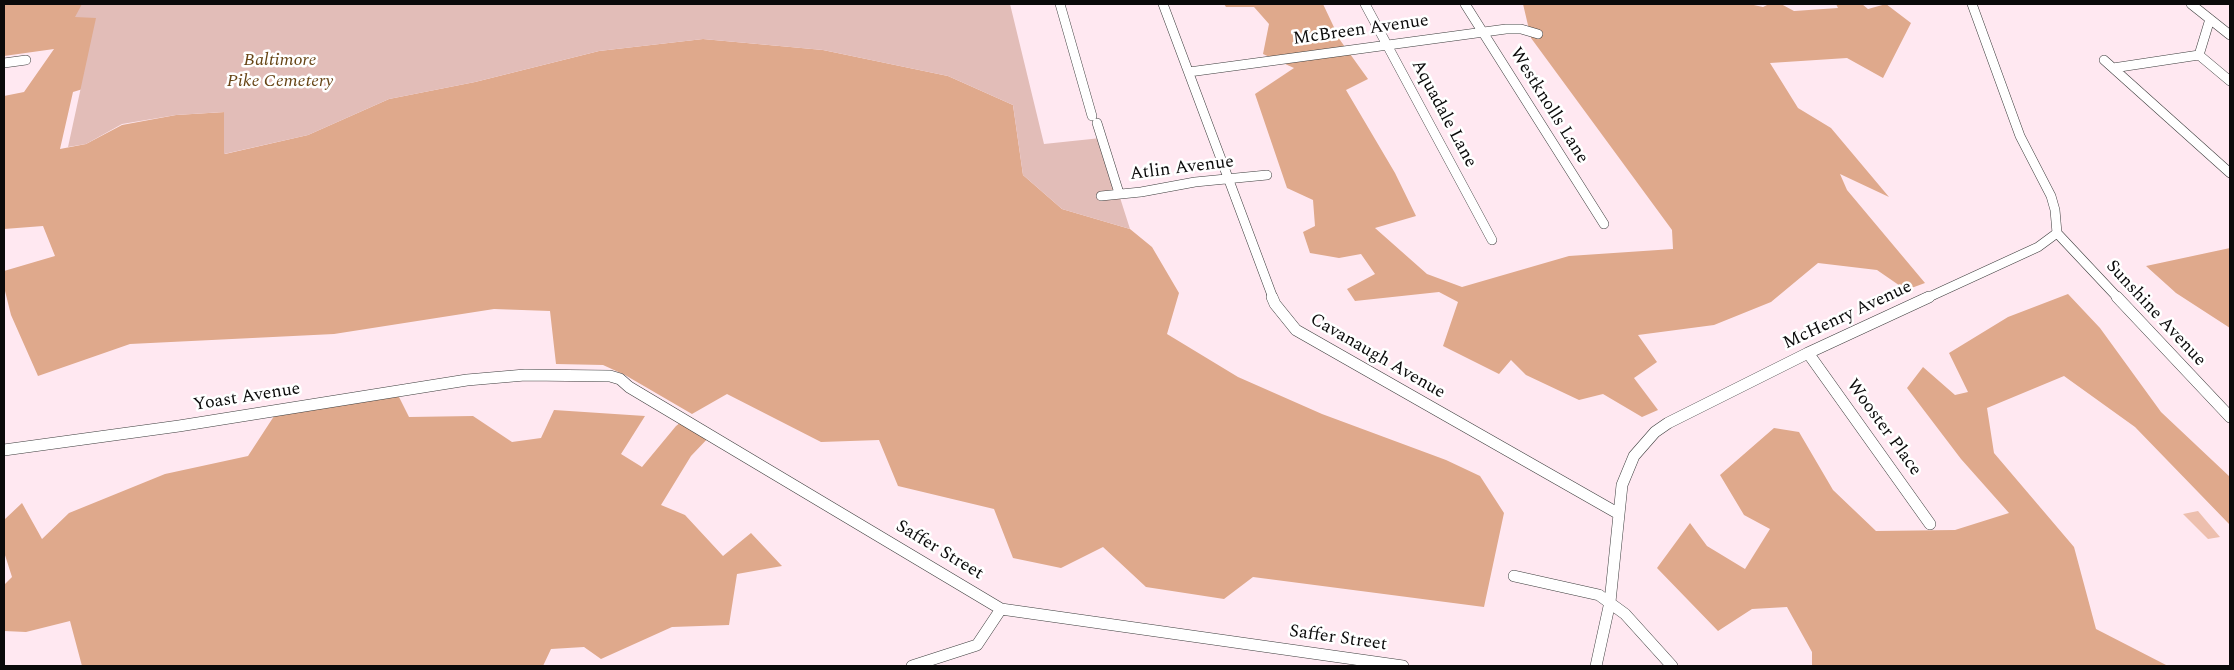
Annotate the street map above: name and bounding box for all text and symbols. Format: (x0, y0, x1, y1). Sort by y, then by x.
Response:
street label: McBreen Avenue (1292, 11, 1430, 51)
street label: Westknolls Lane (1504, 44, 1592, 168)
park label: Baltimore Pike Cemetery (227, 50, 333, 92)
street label: Aquadale Lane (1406, 57, 1480, 171)
street label: Atlin Avenue (1129, 152, 1235, 186)
street label: Sunshine Avenue (2100, 257, 2210, 371)
street label: McHenry Avenue (1780, 277, 1916, 355)
street label: Cavanaugh Avenue (1306, 309, 1448, 405)
street label: Wooster Place (1841, 376, 1925, 480)
street label: Yoast Avenue (192, 379, 302, 417)
street label: Saffer Street (891, 516, 987, 586)
street label: Saffer Street (1288, 621, 1388, 657)

